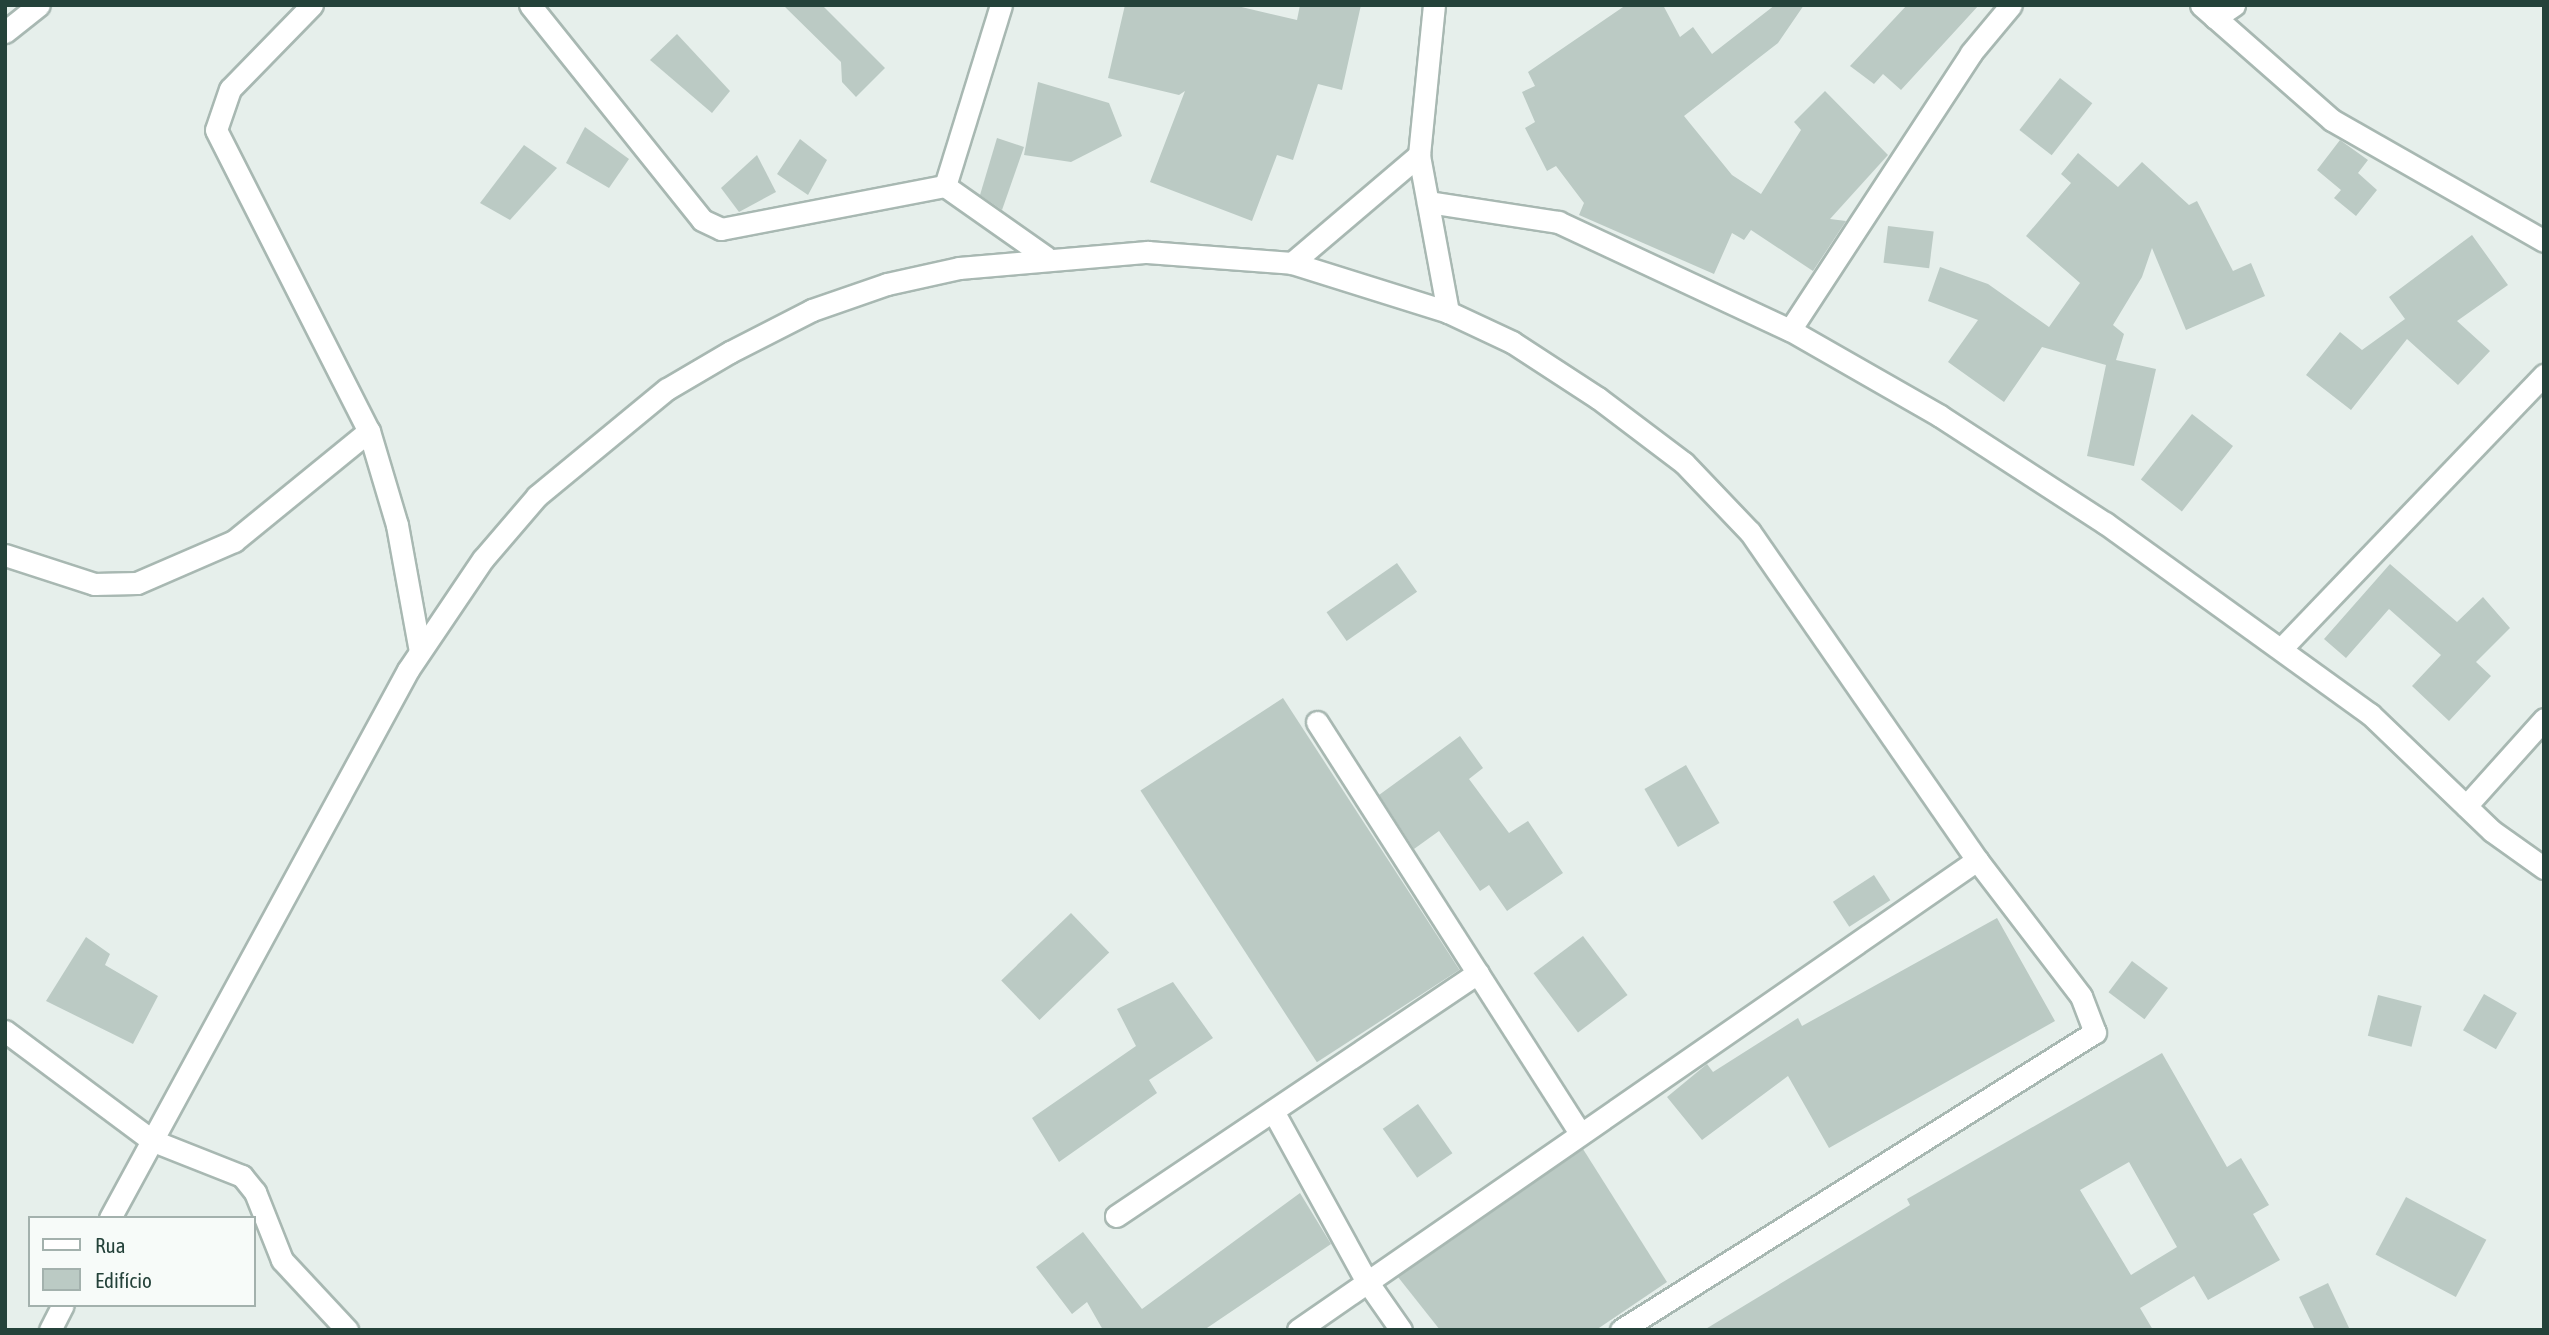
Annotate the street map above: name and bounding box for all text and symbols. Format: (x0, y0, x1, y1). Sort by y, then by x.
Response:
legend (28, 1216, 256, 1307)
text: Rua (95, 1233, 125, 1257)
text: Edifício (95, 1268, 152, 1292)

